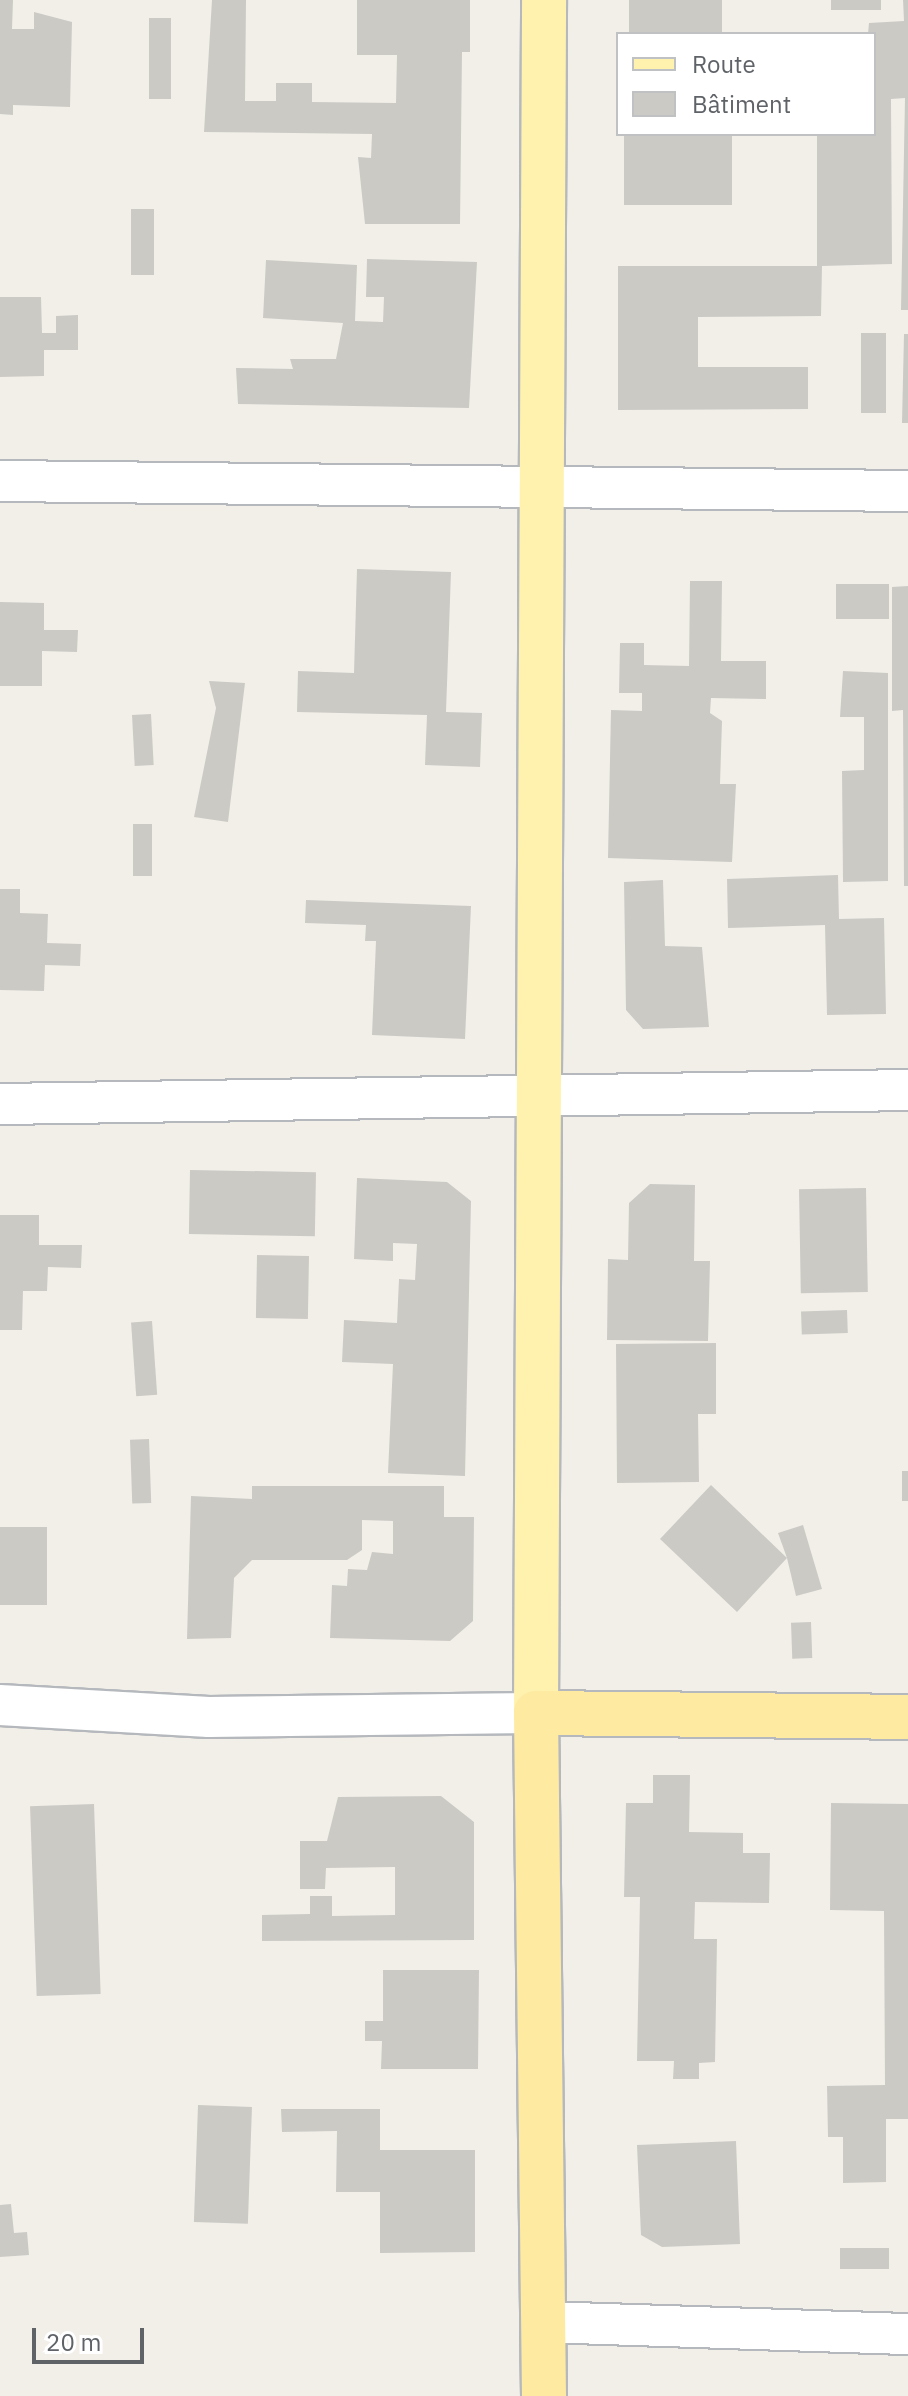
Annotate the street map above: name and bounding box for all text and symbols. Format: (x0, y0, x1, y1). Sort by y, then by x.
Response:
legend (616, 32, 876, 136)
text: Route (692, 48, 756, 80)
text: Bâtiment (692, 88, 791, 120)
scale bar (36, 2312, 148, 2362)
text: 20 m (46, 2326, 101, 2358)

